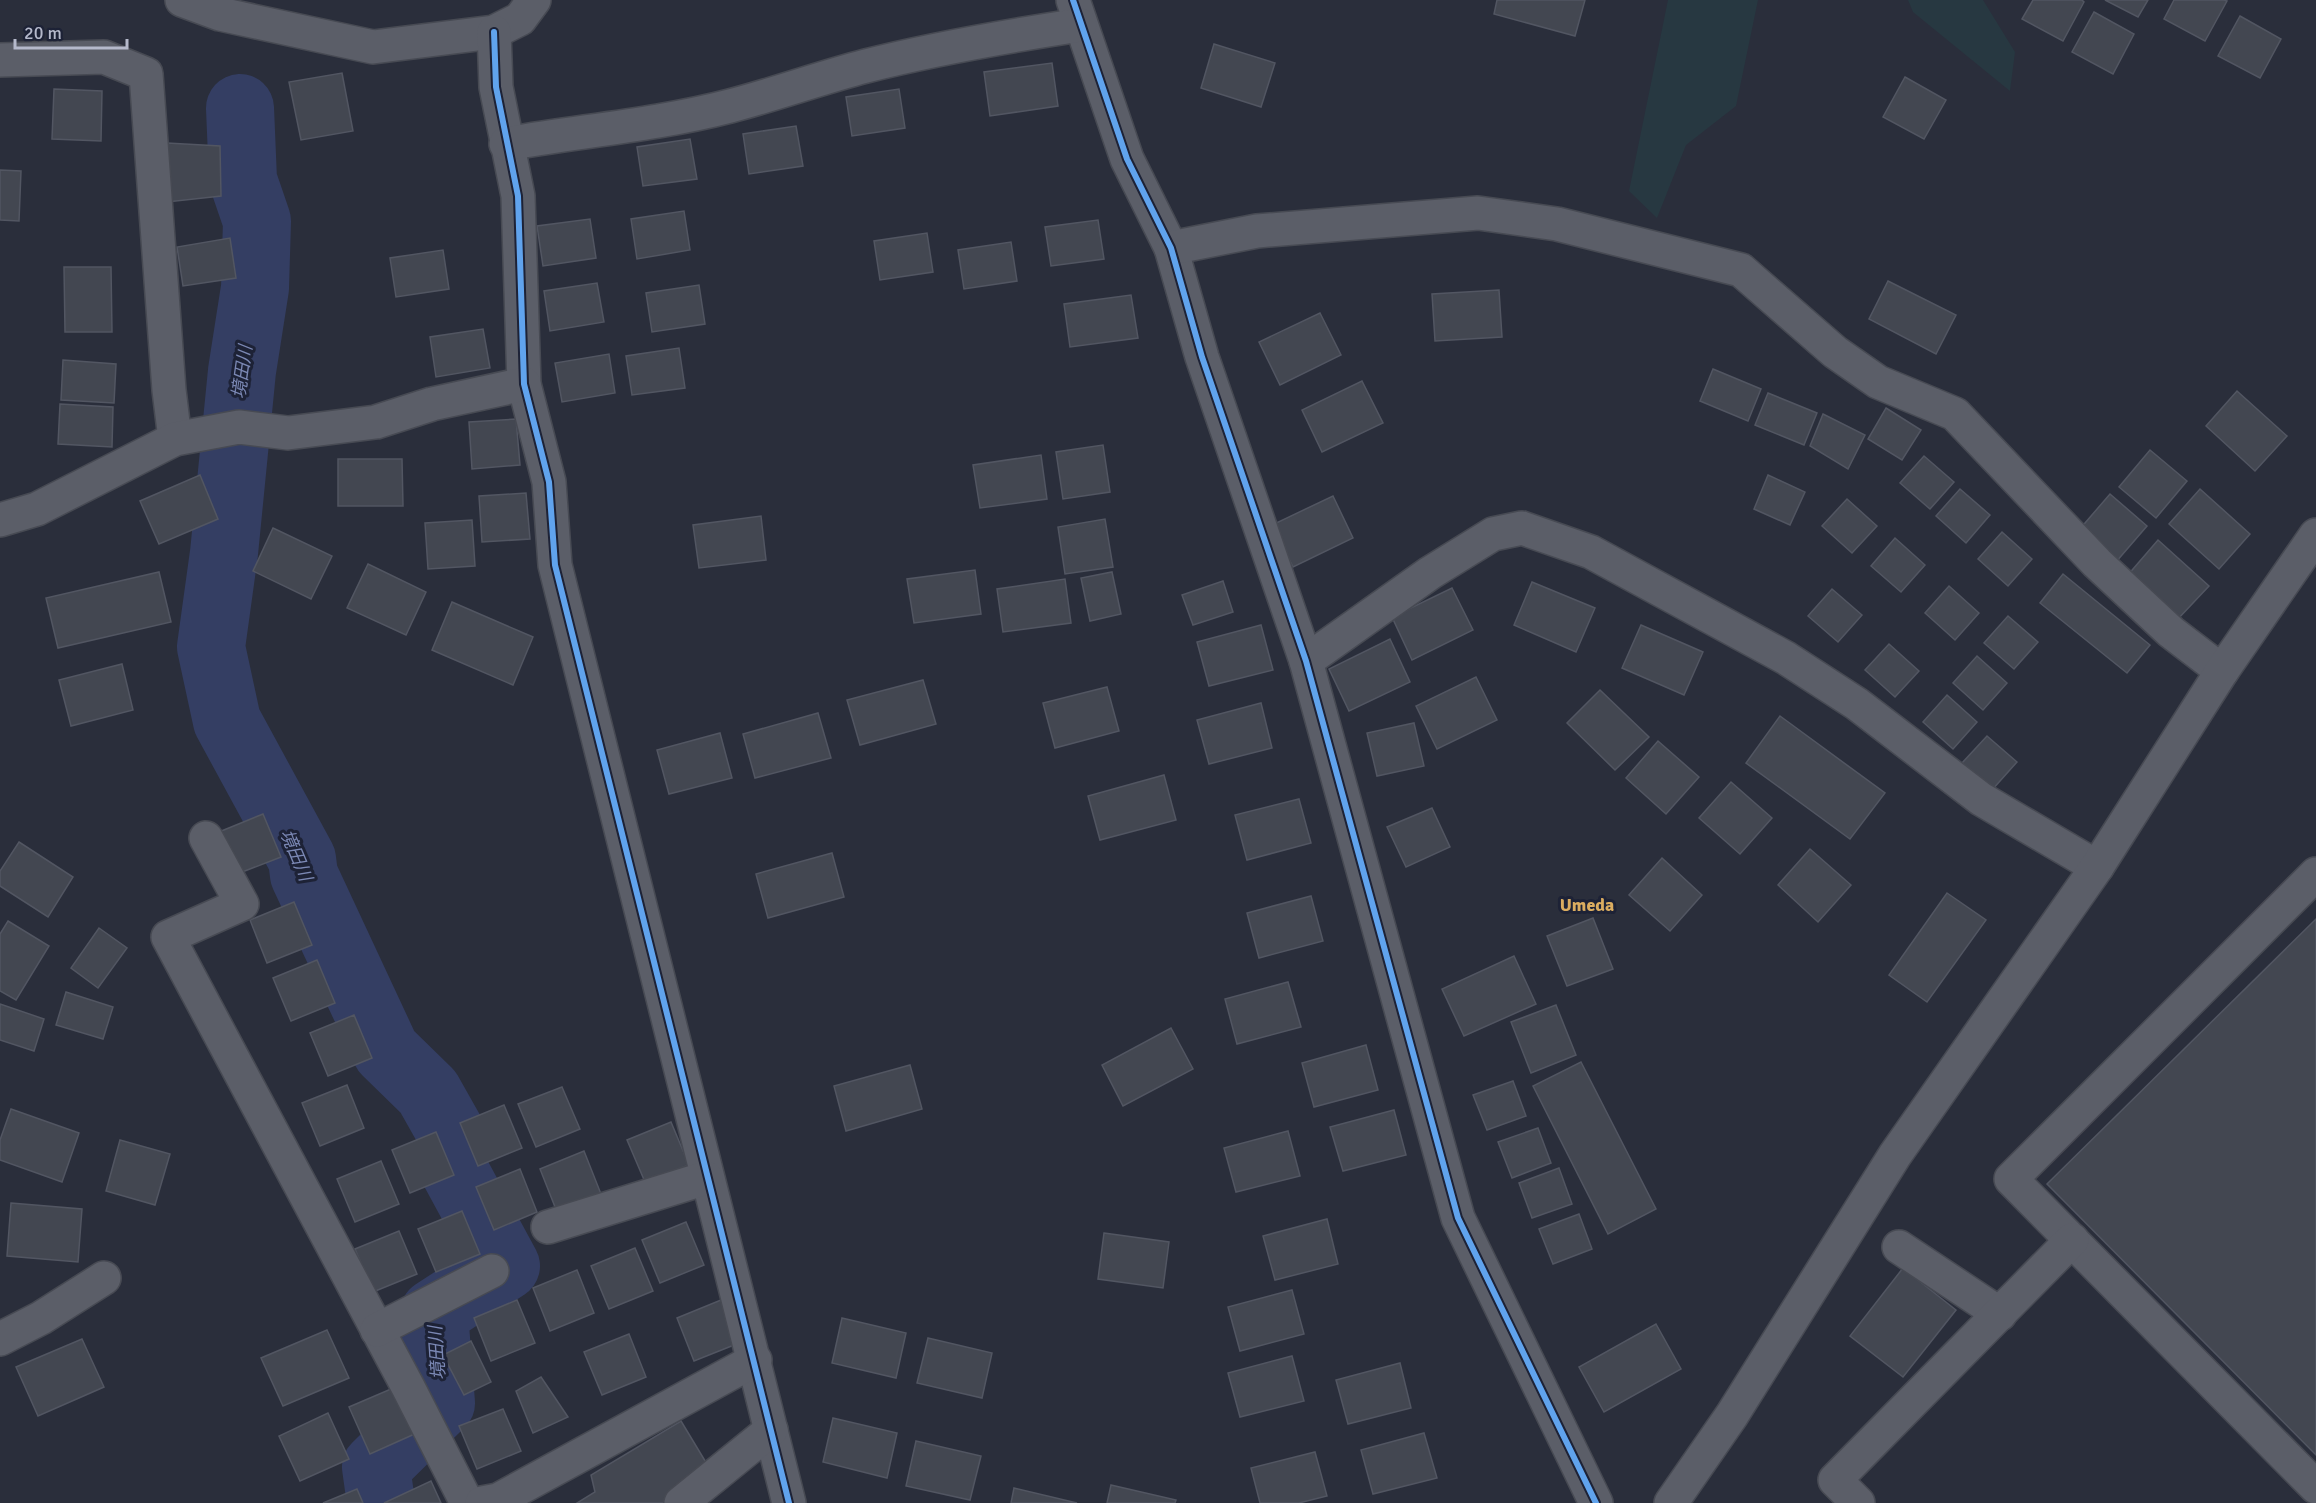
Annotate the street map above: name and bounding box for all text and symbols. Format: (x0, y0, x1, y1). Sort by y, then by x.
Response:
scale bar (15, 12, 128, 50)
text: 20 m (24, 22, 62, 44)
water label: 境田川 (227, 342, 257, 400)
water label: 境田川 (275, 826, 317, 886)
district label: Umeda (1560, 894, 1614, 916)
water label: 境田川 (424, 1323, 450, 1381)

